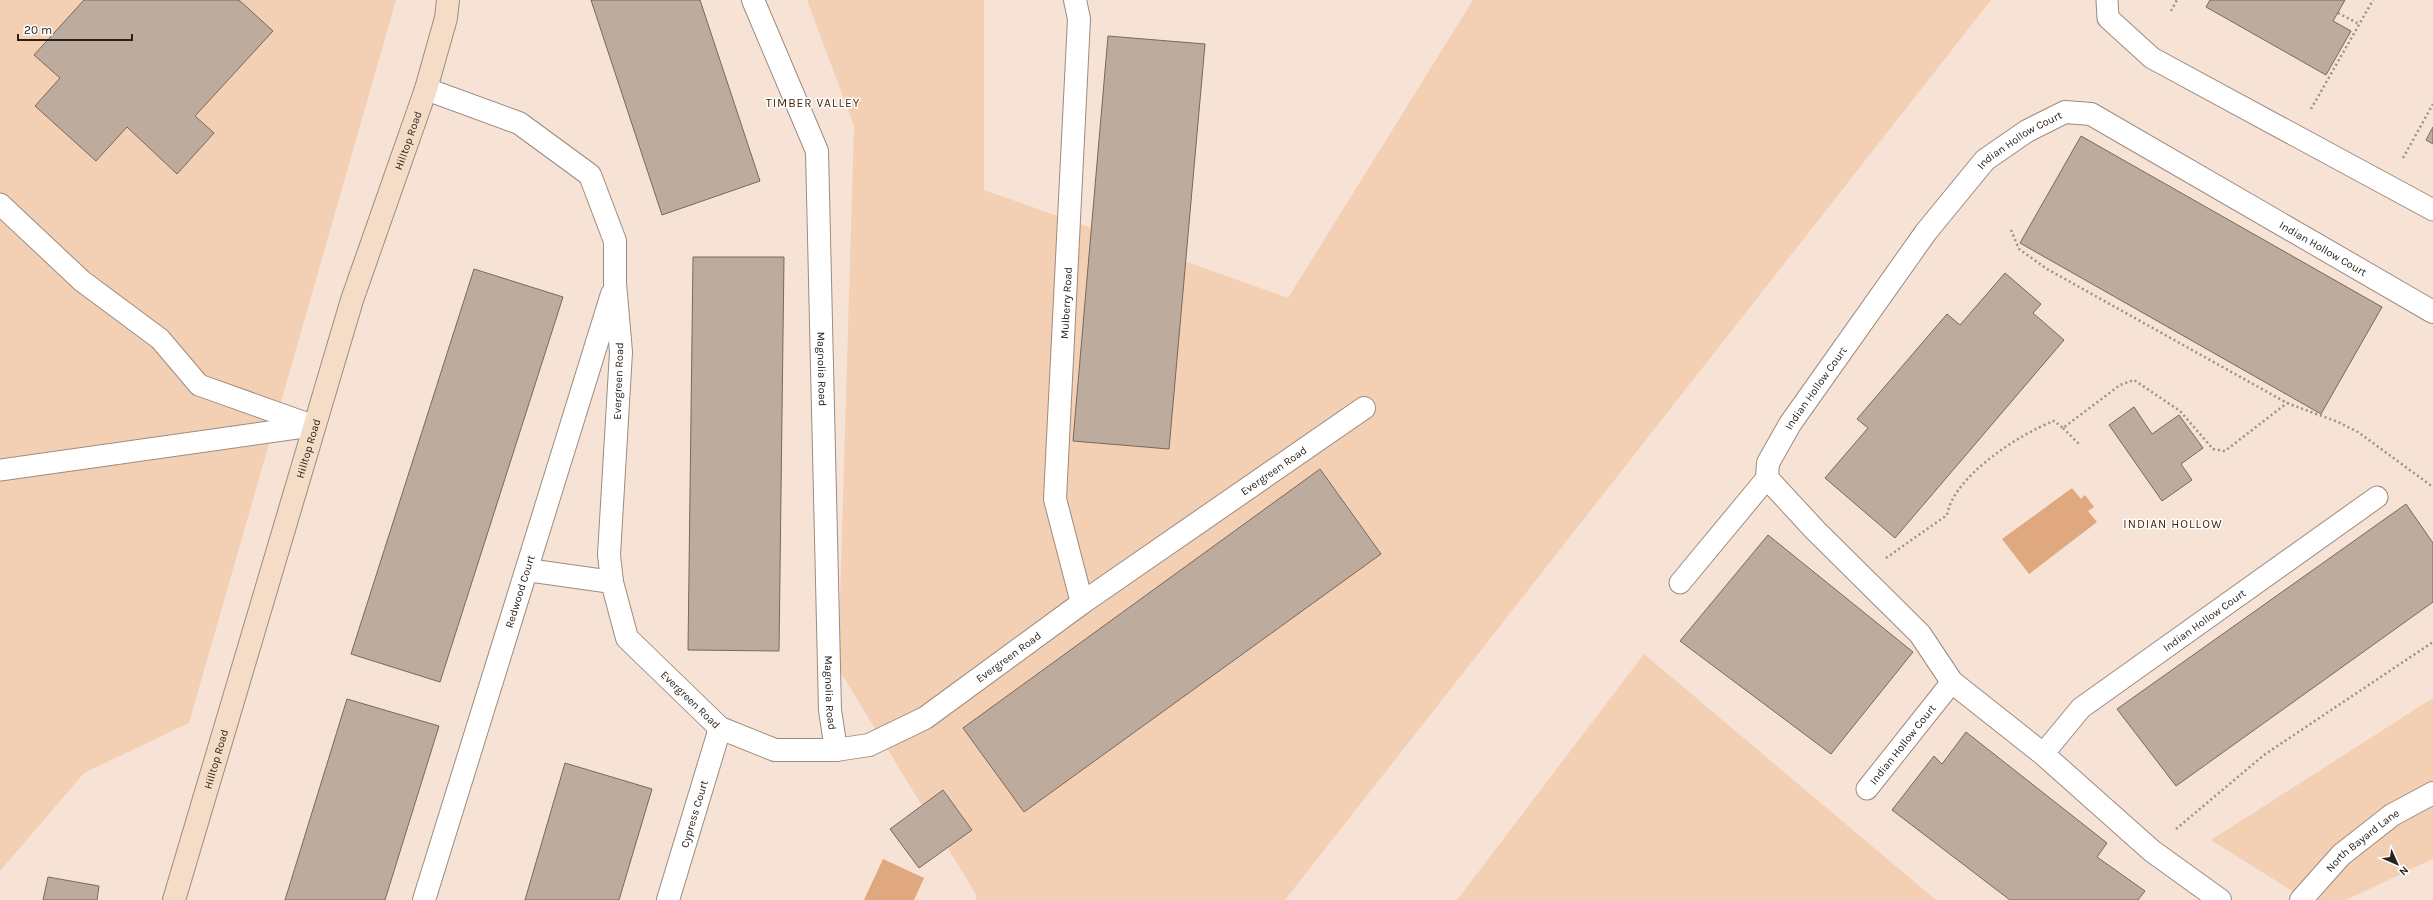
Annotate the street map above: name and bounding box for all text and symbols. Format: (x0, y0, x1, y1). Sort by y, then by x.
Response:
scale bar (18, 16, 132, 42)
text: 20 m (24, 23, 52, 37)
district label: TIMBER VALLEY (766, 96, 860, 110)
street label: Hilltop Road (392, 109, 425, 172)
street label: Indian Hollow Court (1974, 109, 2064, 172)
street label: Indian Hollow Court (2277, 218, 2369, 279)
street label: Mulberry Road (1058, 267, 1075, 339)
street label: Magnolia Road (814, 331, 829, 406)
street label: Evergreen Road (611, 342, 626, 420)
street label: Indian Hollow Court (1782, 344, 1850, 432)
street label: Hilltop Road (293, 417, 323, 480)
street label: Evergreen Road (1238, 444, 1309, 498)
district label: INDIAN HOLLOW (2123, 517, 2223, 531)
street label: Redwood Court (503, 554, 538, 630)
street label: Indian Hollow Court (2161, 587, 2248, 654)
street label: Evergreen Road (974, 629, 1044, 685)
street label: Magnolia Road (822, 655, 839, 731)
street label: Evergreen Road (658, 668, 723, 732)
street label: Indian Hollow Court (1867, 702, 1939, 787)
street label: Hilltop Road (201, 728, 231, 790)
street label: Cypress Court (678, 779, 711, 849)
street label: North Bayard Lane (2323, 808, 2403, 876)
north arrow (2377, 844, 2417, 884)

